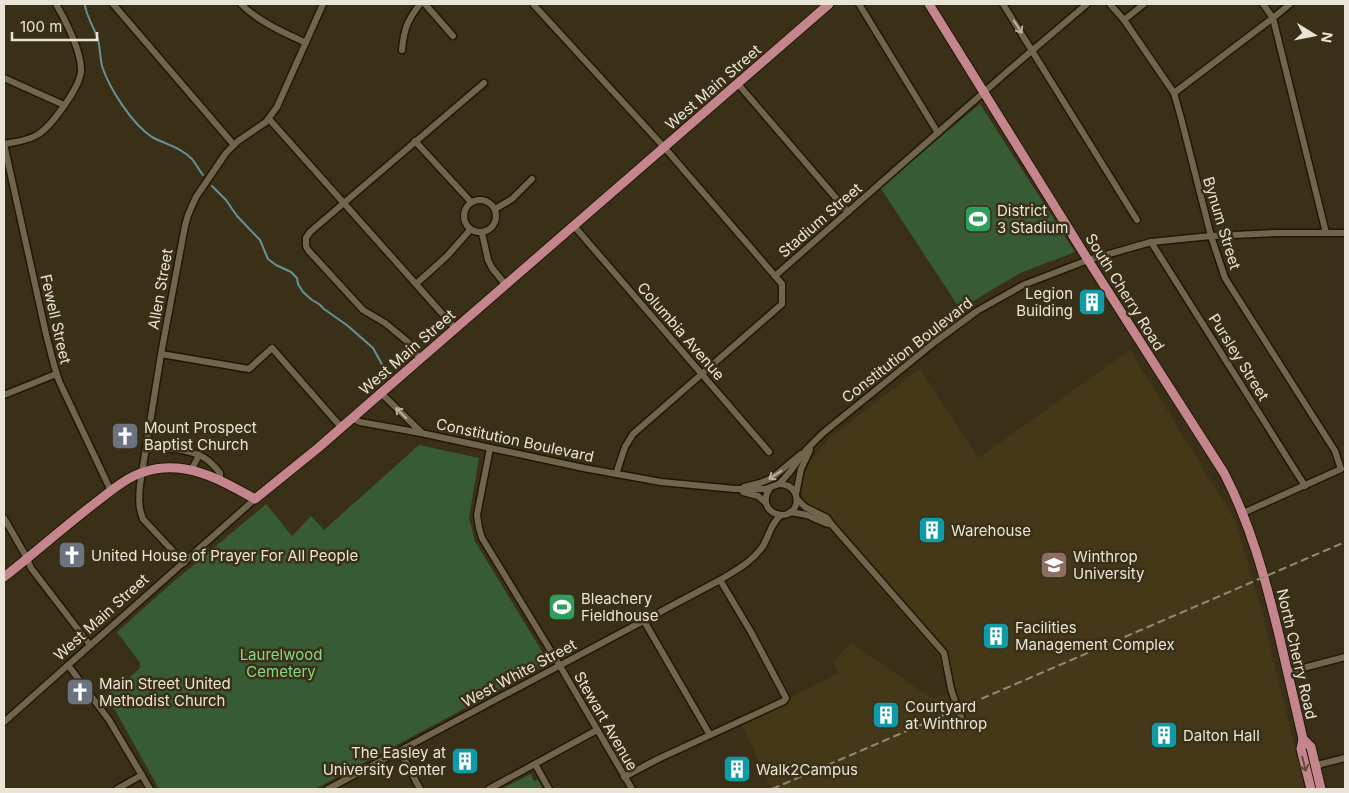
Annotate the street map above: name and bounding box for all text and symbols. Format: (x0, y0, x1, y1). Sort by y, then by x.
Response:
scale bar (12, 10, 98, 42)
north arrow (1289, 10, 1339, 60)
text: 100 m (20, 17, 62, 36)
one-way arrow (1013, 20, 1023, 34)
text: N (1318, 31, 1337, 44)
street label: West Main Street (661, 40, 765, 134)
street label: Bynum Street (1199, 174, 1245, 272)
street label: Stadium Street (774, 179, 866, 261)
place label: District 3 Stadium (997, 201, 1068, 237)
sports icon: District 3 Stadium (963, 204, 993, 234)
street label: South Cherry Road (1081, 230, 1169, 354)
street label: Allen Street (144, 247, 176, 331)
street label: Fewell Street (36, 272, 76, 366)
street label: Columbia Avenue (633, 278, 729, 384)
place label: Legion Building (1016, 284, 1073, 320)
building icon: Legion Building (1077, 287, 1107, 317)
street label: Constitution Boulevard (838, 293, 976, 407)
street label: West Main Street (355, 305, 459, 399)
street label: Pursley Street (1205, 310, 1273, 404)
one-way arrow (395, 407, 408, 419)
street label: Constitution Boulevard (434, 414, 596, 466)
place label: Mount Prospect Baptist Church (144, 418, 257, 454)
church icon: Mount Prospect Baptist Church (110, 421, 140, 451)
one-way arrow (768, 470, 782, 480)
building icon: Warehouse (917, 515, 947, 545)
place label: Warehouse (951, 521, 1031, 540)
church icon: United House of Prayer For All People (57, 540, 87, 570)
place label: United House of Prayer For All People (91, 546, 358, 565)
place label: Winthrop University (1073, 547, 1145, 583)
school or university icon: Winthrop University (1039, 550, 1069, 580)
street label: West Main Street (50, 569, 152, 664)
street label: North Cherry Road (1273, 587, 1321, 721)
place label: Bleachery Fieldhouse (581, 589, 658, 625)
sports icon: Bleachery Fieldhouse (547, 592, 577, 622)
place label: Facilities Management Complex (1015, 618, 1175, 654)
building icon: Facilities Management Complex (981, 621, 1011, 651)
street label: West White Street (458, 635, 580, 711)
park label: Laurelwood Cemetery (240, 645, 322, 681)
street label: Stewart Avenue (570, 668, 642, 774)
place label: Main Street United Methodist Church (99, 674, 231, 710)
church icon: Main Street United Methodist Church (65, 677, 95, 707)
place label: Courtyard at Winthrop (905, 697, 987, 733)
building icon: Courtyard at Winthrop (871, 700, 901, 730)
building icon: Dalton Hall (1149, 720, 1179, 750)
place label: Dalton Hall (1183, 726, 1260, 745)
place label: The Easley at University Center (323, 743, 446, 779)
building icon: The Easley at University Center (450, 746, 480, 776)
building icon: Walk2Campus (722, 754, 752, 784)
one-way arrow (1300, 755, 1309, 771)
place label: Walk2Campus (756, 760, 858, 779)

